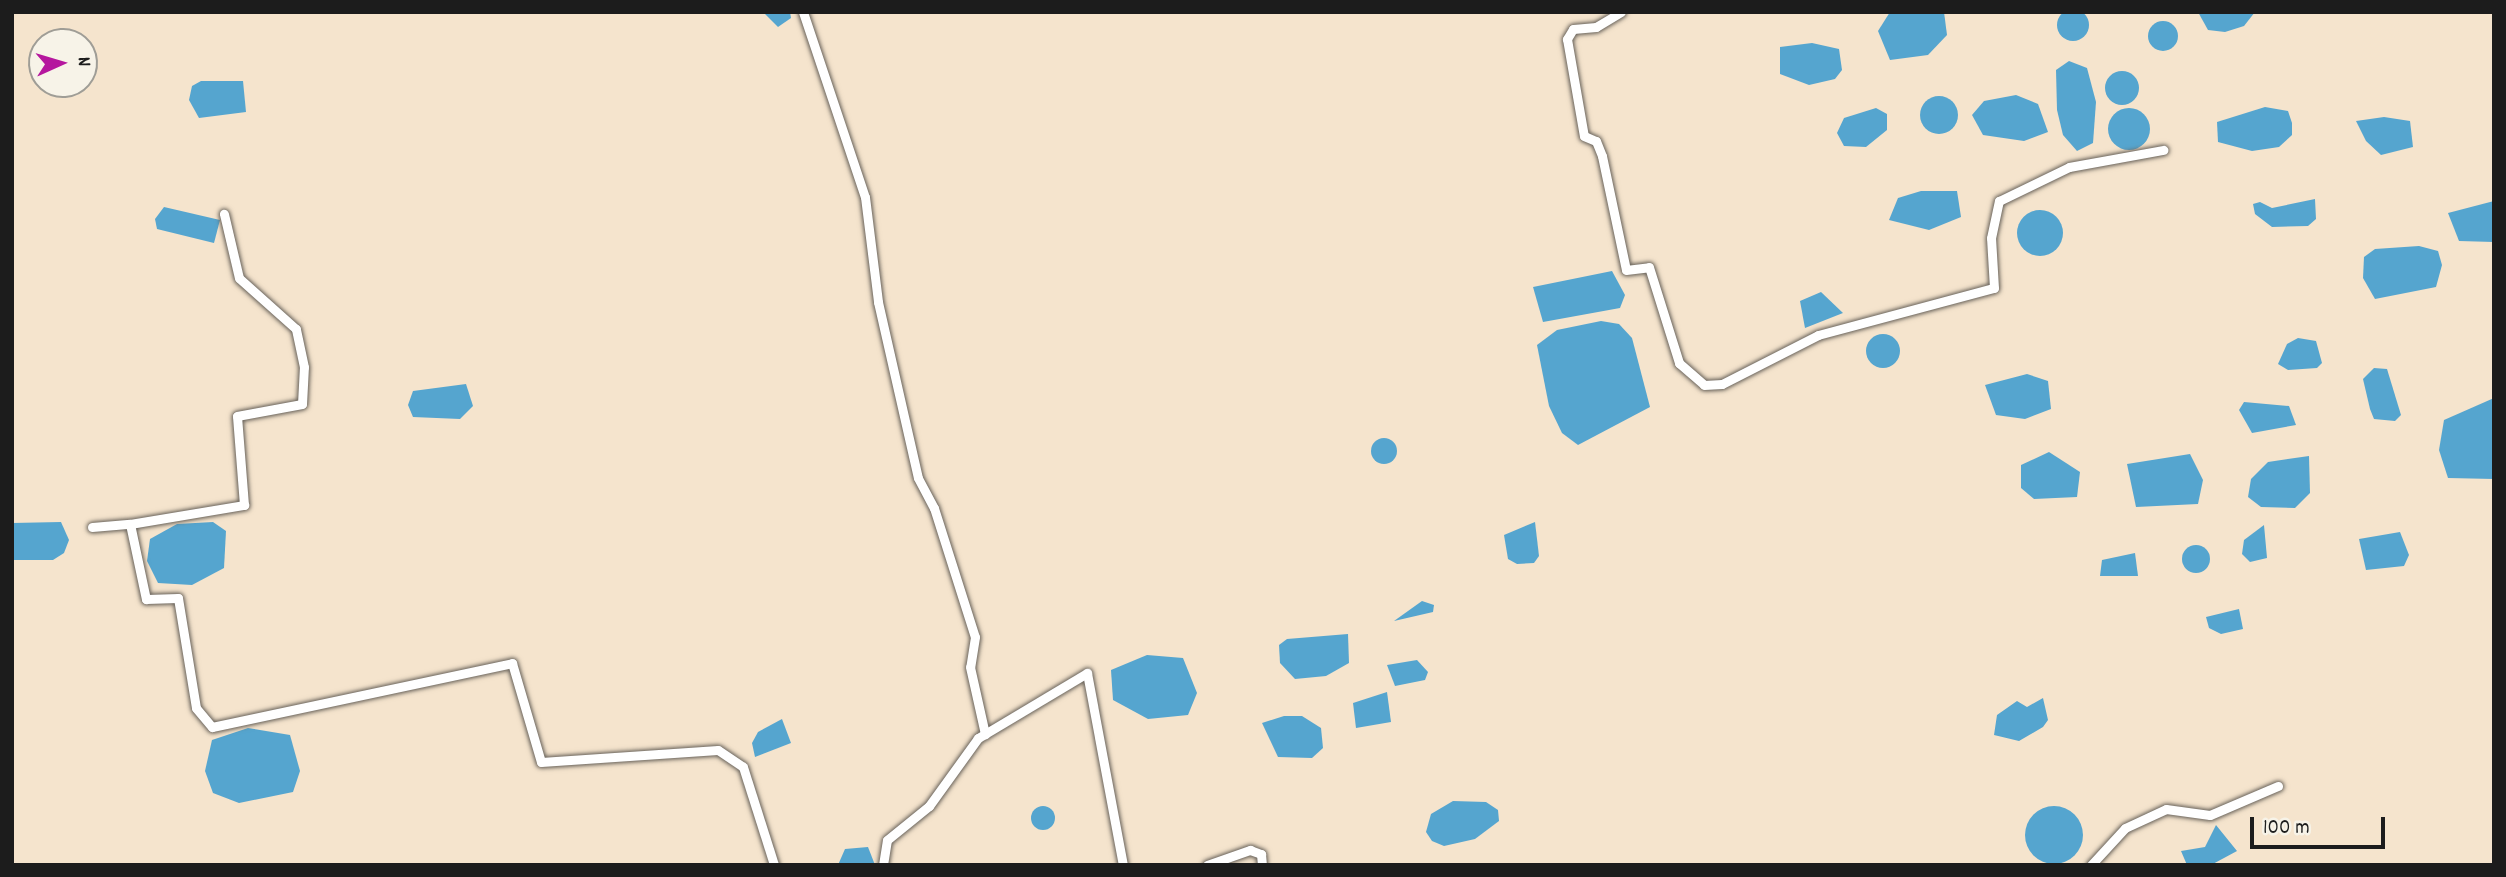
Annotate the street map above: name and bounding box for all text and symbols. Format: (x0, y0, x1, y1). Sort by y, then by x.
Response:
north arrow (28, 28, 98, 98)
text: N (69, 56, 96, 67)
scale bar (2254, 804, 2389, 848)
text: 100 m (2263, 814, 2310, 844)

